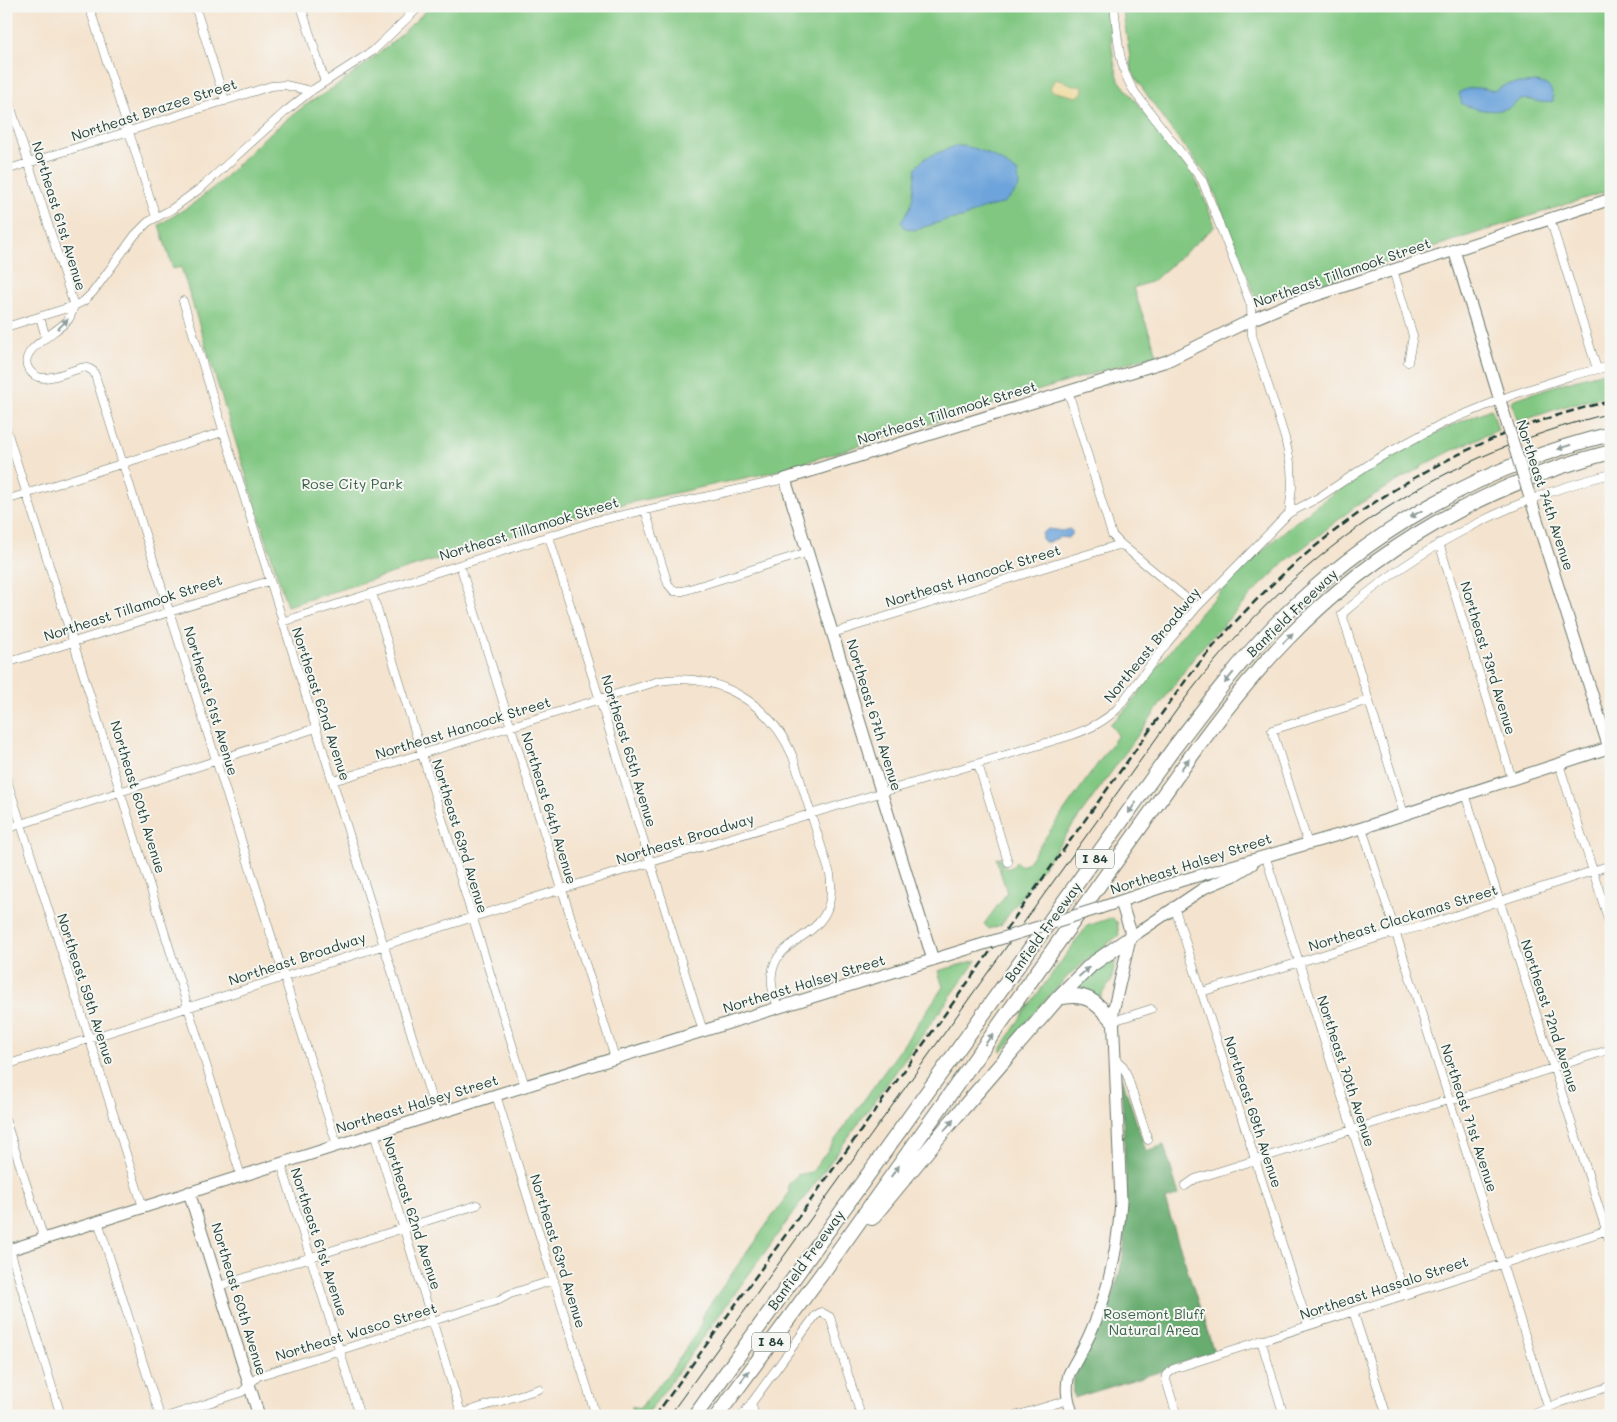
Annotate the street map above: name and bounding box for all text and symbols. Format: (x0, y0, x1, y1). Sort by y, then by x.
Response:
street label: Northeast Brazee Street (69, 74, 239, 145)
street label: Northeast 61st Avenue (28, 139, 91, 293)
street label: Northeast Tillamook Street (1251, 233, 1433, 312)
one-way arrow (57, 318, 69, 330)
street label: Northeast Tillamook Street (855, 376, 1039, 449)
street label: Northeast 74th Avenue (1512, 417, 1579, 573)
one-way arrow (1556, 444, 1571, 452)
park label: Rose City Park (301, 474, 403, 493)
street label: Northeast Tillamook Street (437, 492, 621, 565)
one-way arrow (1410, 509, 1423, 518)
street label: Northeast Hancock Street (883, 540, 1063, 611)
street label: Banfield Freeway (1242, 564, 1341, 661)
street label: Northeast Tillamook Street (41, 570, 225, 645)
street label: Northeast 73rd Avenue (1456, 579, 1521, 737)
street label: Northeast Broadway (1099, 583, 1204, 706)
street label: Northeast 61st Avenue (180, 624, 243, 778)
street label: Northeast 62nd Avenue (288, 625, 355, 783)
one-way arrow (1282, 633, 1294, 645)
street label: Northeast 67th Avenue (842, 637, 907, 793)
one-way arrow (1223, 671, 1234, 684)
street label: Northeast 65th Avenue (597, 672, 662, 829)
street label: Northeast Hancock Street (373, 692, 553, 763)
street label: Northeast 60th Avenue (106, 718, 171, 875)
street label: Northeast 64th Avenue (517, 729, 582, 886)
street label: Northeast 63rd Avenue (428, 757, 493, 915)
one-way arrow (1180, 757, 1190, 771)
one-way arrow (1127, 801, 1137, 815)
street label: Northeast Broadway (614, 809, 756, 869)
street label: Northeast Halsey Street (1108, 828, 1274, 899)
road number: I 84 (1076, 850, 1114, 869)
street label: Banfield Freeway (1000, 878, 1085, 986)
street label: Northeast Clackamas Street (1306, 880, 1500, 955)
street label: Northeast 59th Avenue (53, 911, 120, 1067)
street label: Northeast Broadway (226, 927, 368, 990)
street label: Northeast 72nd Avenue (1517, 937, 1584, 1095)
street label: Northeast Halsey Street (720, 950, 887, 1017)
one-way arrow (1077, 966, 1089, 978)
street label: Northeast 70th Avenue (1313, 993, 1380, 1149)
one-way arrow (984, 1032, 994, 1046)
street label: Northeast 69th Avenue (1220, 1034, 1287, 1190)
street label: Northeast 71st Avenue (1437, 1041, 1502, 1194)
street label: Northeast Halsey Street (333, 1070, 500, 1137)
one-way arrow (943, 1118, 954, 1131)
street label: Northeast 62nd Avenue (379, 1134, 446, 1292)
street label: Northeast 61st Avenue (286, 1165, 352, 1319)
one-way arrow (889, 1165, 900, 1178)
street label: Northeast 63rd Avenue (526, 1172, 591, 1330)
street label: Banfield Freeway (763, 1206, 848, 1314)
street label: Northeast 60th Avenue (207, 1220, 272, 1377)
street label: Northeast Hassalo Street (1297, 1251, 1471, 1324)
street label: Northeast Wasco Street (273, 1298, 439, 1365)
park label: Rosemont Bluff Natural Area (1103, 1304, 1205, 1339)
road number: I 84 (752, 1332, 790, 1351)
one-way arrow (740, 1370, 751, 1383)

